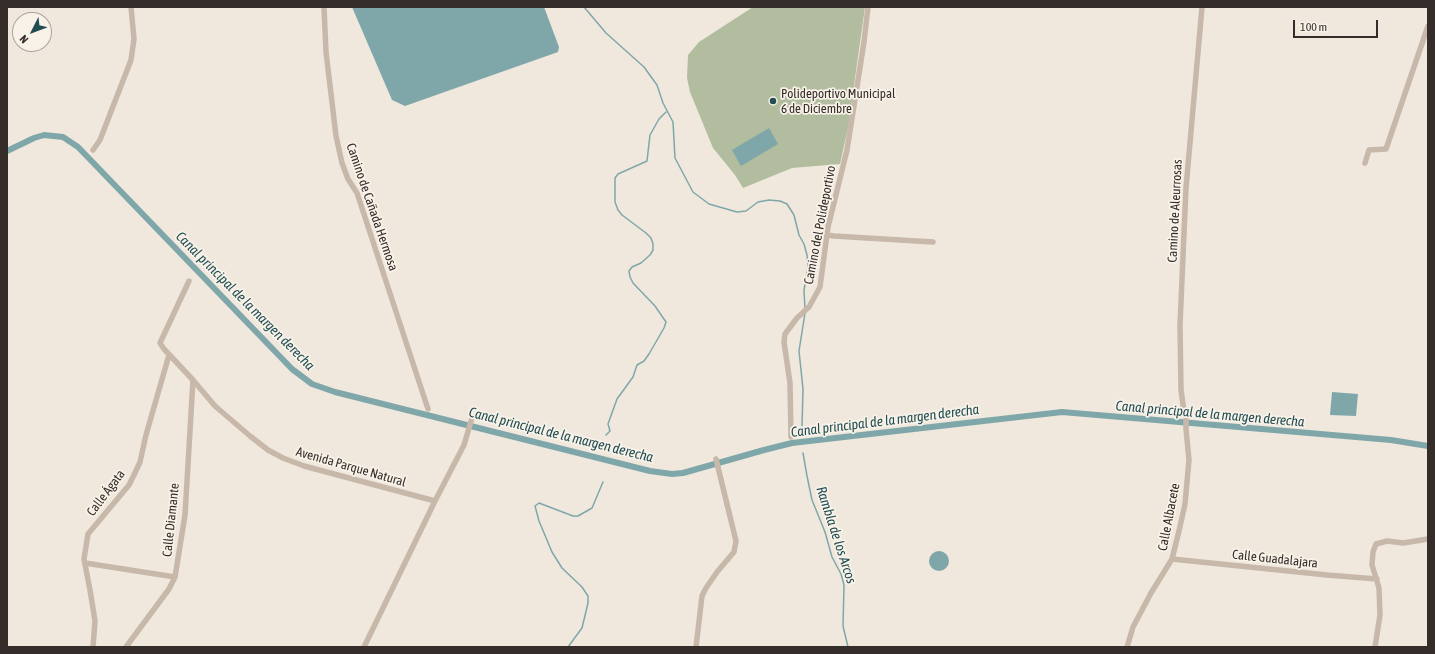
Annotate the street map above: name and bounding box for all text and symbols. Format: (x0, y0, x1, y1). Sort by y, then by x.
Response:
north arrow (12, 12, 52, 52)
scale bar (1295, 12, 1380, 38)
text: 100 m (1300, 20, 1327, 34)
text: N (17, 33, 30, 46)
place label: Polideportivo Municipal 6 de Diciembre (781, 86, 895, 117)
marker: Polideportivo Municipal 6 de Diciembre (768, 96, 778, 106)
street label: Camino de Cañada Hermosa (343, 141, 401, 273)
street label: Camino de Aleurrosas (1165, 159, 1185, 263)
street label: Camino del Polideportivo (801, 164, 839, 286)
water label: Canal principal de la margen derecha (172, 228, 318, 374)
water label: Canal principal de la margen derecha (1115, 397, 1305, 431)
water label: Canal principal de la margen derecha (790, 401, 980, 441)
water label: Canal principal de la margen derecha (467, 404, 655, 466)
street label: Avenida Parque Natural (294, 444, 408, 490)
street label: Calle Ágata (84, 467, 128, 519)
street label: Calle Diamante (159, 482, 183, 558)
street label: Calle Albacete (1155, 482, 1183, 552)
water label: Rambla de los Arcos (812, 484, 860, 586)
street label: Calle Guadalajara (1231, 547, 1319, 571)

